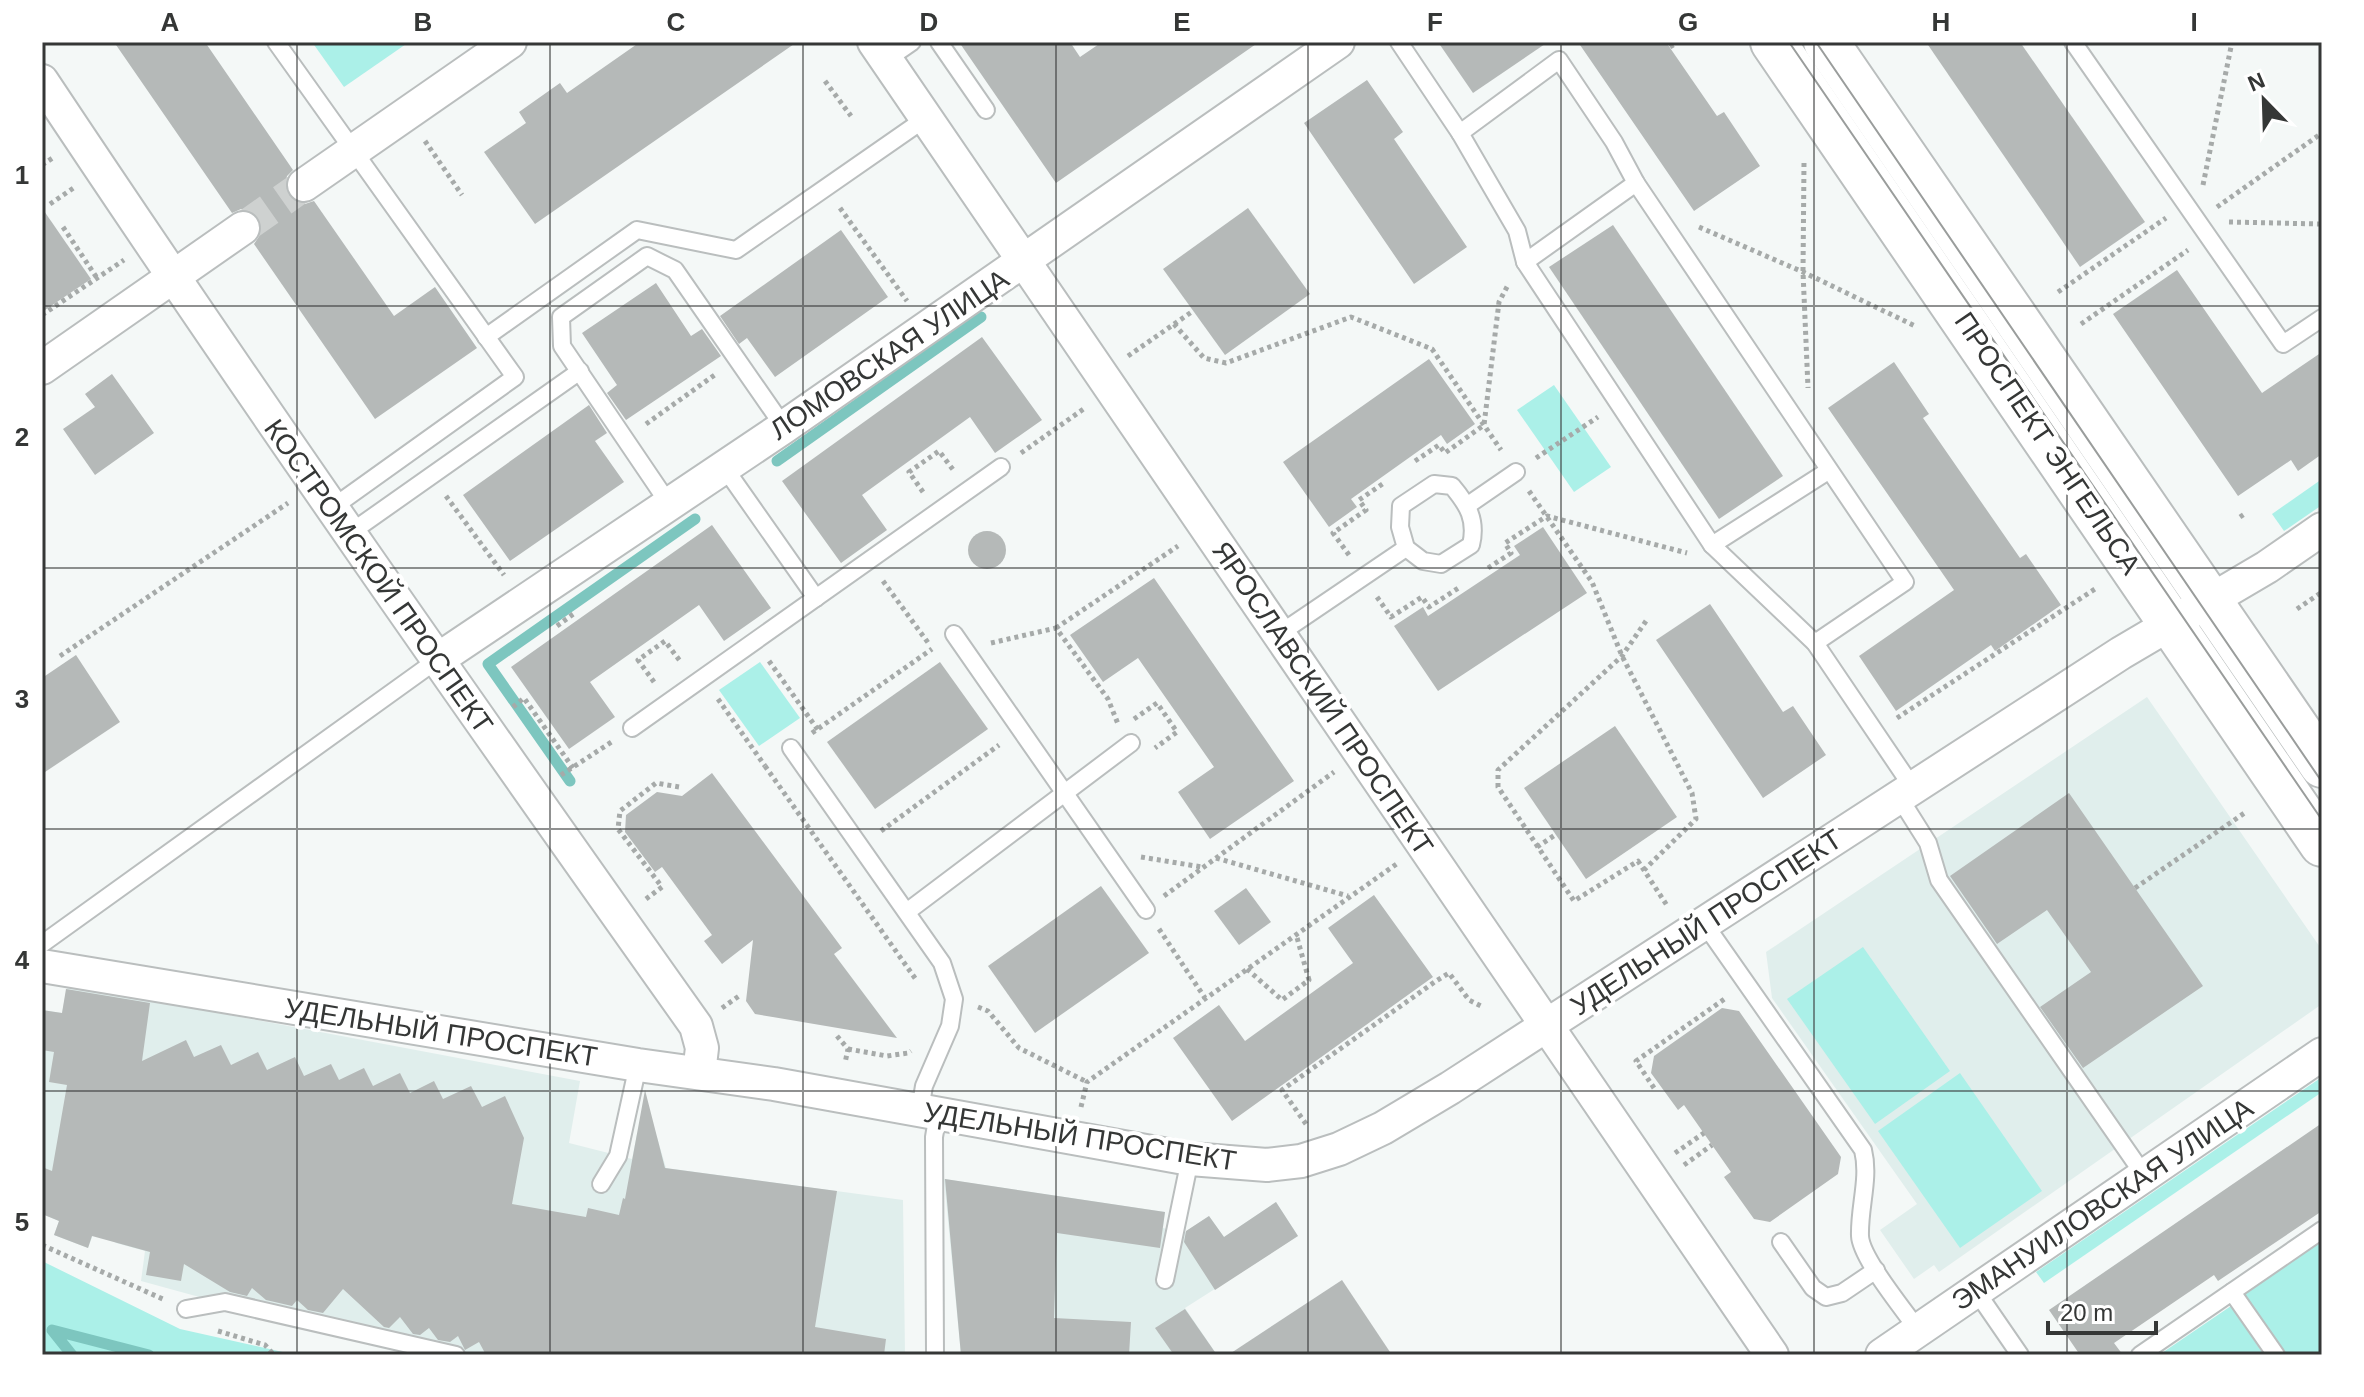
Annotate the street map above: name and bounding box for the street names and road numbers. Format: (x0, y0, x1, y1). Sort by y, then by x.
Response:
street label: ЛОМОВСКАЯ УЛИЦА (764, 263, 1015, 446)
street label: ПРОСПЕКТ ЭНГЕЛЬСА (1948, 307, 2147, 580)
street label: КОСТРОМСКОЙ ПРОСПЕКТ (258, 414, 499, 739)
street label: ЯРОСЛАВСКИЙ ПРОСПЕКТ (1206, 536, 1439, 861)
street label: УДЕЛЬНЫЙ ПРОСПЕКТ (1565, 823, 1847, 1022)
street label: УДЕЛЬНЫЙ ПРОСПЕКТ (282, 992, 600, 1073)
street label: ЭМАНУИЛОВСКАЯ УЛИЦА (1946, 1092, 2259, 1317)
street label: УДЕЛЬНЫЙ ПРОСПЕКТ (921, 1096, 1239, 1177)

